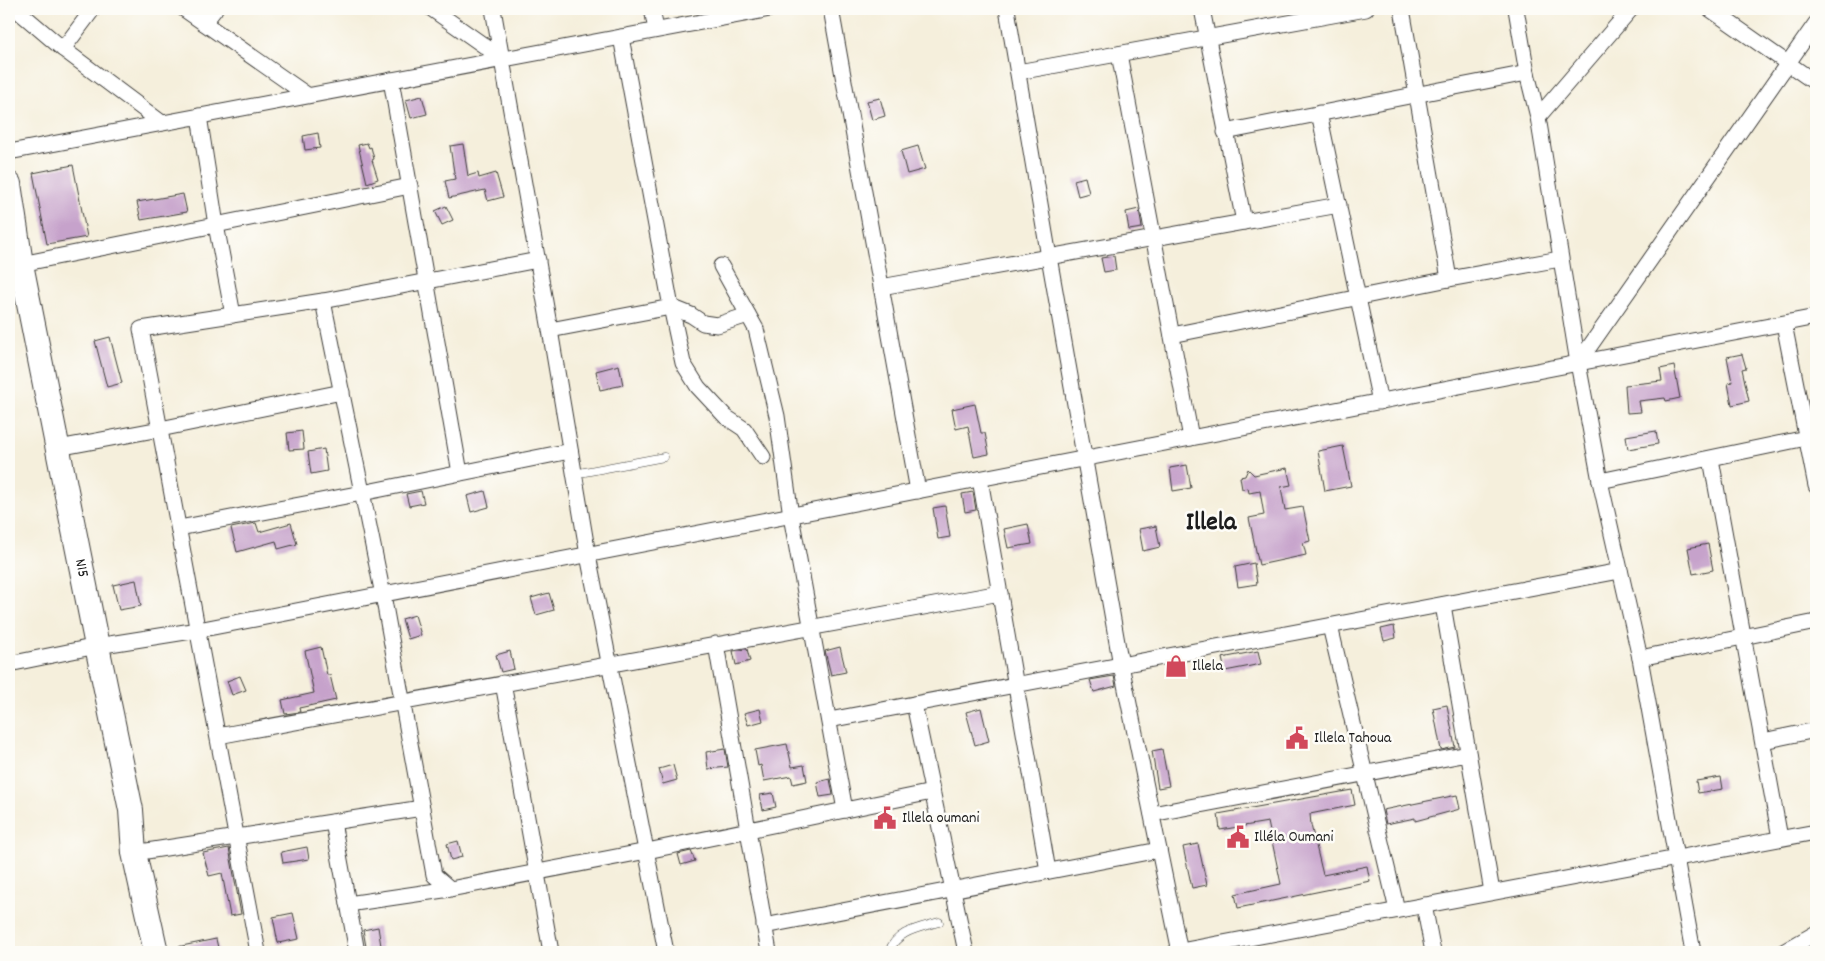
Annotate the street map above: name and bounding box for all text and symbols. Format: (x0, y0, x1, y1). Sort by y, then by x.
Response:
district label: Illela (1186, 505, 1237, 542)
street label: N15 (68, 557, 95, 580)
shop icon: Illela (1163, 653, 1189, 679)
place label: Illela (1192, 655, 1223, 678)
public building icon: Illela Tahoua (1284, 725, 1310, 751)
place label: Illela Tahoua (1314, 727, 1392, 750)
public building icon: Illela oumani (872, 805, 898, 831)
place label: Illela oumani (902, 807, 979, 830)
public building icon: Illéla Oumani (1225, 824, 1251, 850)
place label: Illéla Oumani (1254, 826, 1333, 849)

